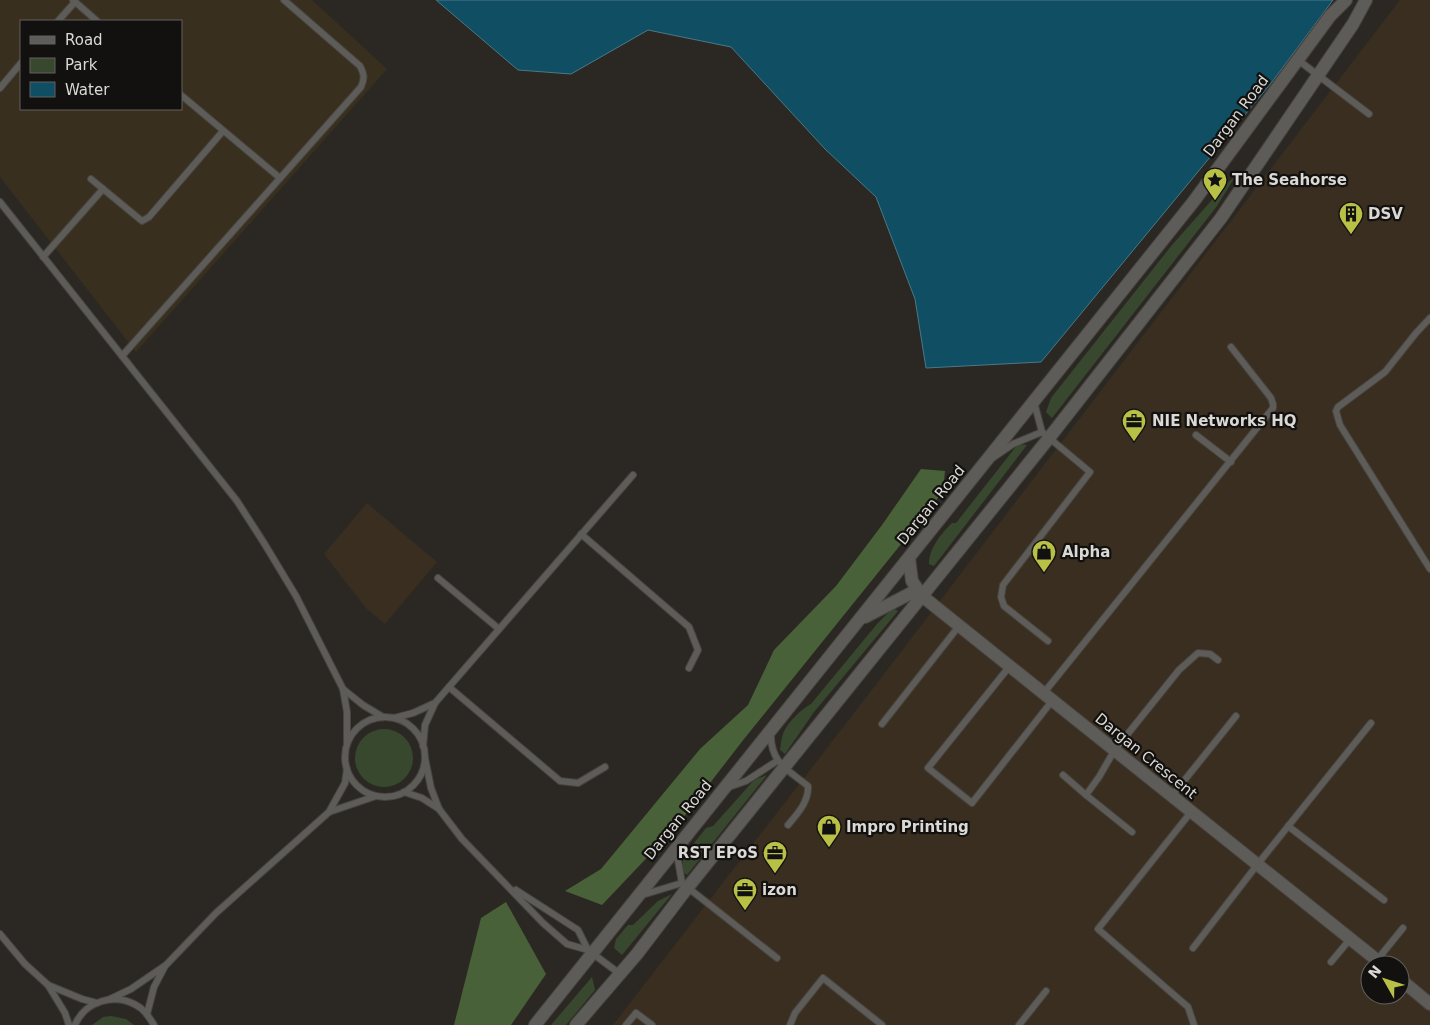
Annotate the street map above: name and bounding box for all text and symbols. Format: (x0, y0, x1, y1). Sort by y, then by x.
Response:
legend (20, 20, 182, 110)
text: Road (65, 31, 103, 49)
text: Park (65, 56, 98, 74)
street label: Dargan Road (1200, 72, 1272, 160)
text: Water (65, 81, 110, 99)
place icon: The Seahorse (1202, 167, 1228, 201)
place label: The Seahorse (1232, 171, 1347, 189)
building icon: DSV (1338, 201, 1364, 235)
place label: DSV (1368, 205, 1403, 223)
office icon: NIE Networks HQ (1121, 408, 1147, 442)
place label: NIE Networks HQ (1152, 412, 1297, 430)
street label: Dargan Road (893, 462, 969, 548)
shop icon: Alpha (1031, 539, 1057, 573)
place label: Alpha (1062, 543, 1110, 561)
street label: Dargan Crescent (1091, 709, 1201, 803)
street label: Dargan Road (640, 777, 716, 863)
shop icon: Impro Printing (816, 814, 842, 848)
place label: Impro Printing (846, 818, 969, 836)
office icon: RST EPoS (762, 840, 788, 874)
place label: RST EPoS (678, 844, 758, 862)
office icon: izon (732, 877, 758, 911)
place label: izon (762, 881, 797, 899)
north arrow (1360, 955, 1410, 1005)
text: N (1365, 962, 1385, 981)

